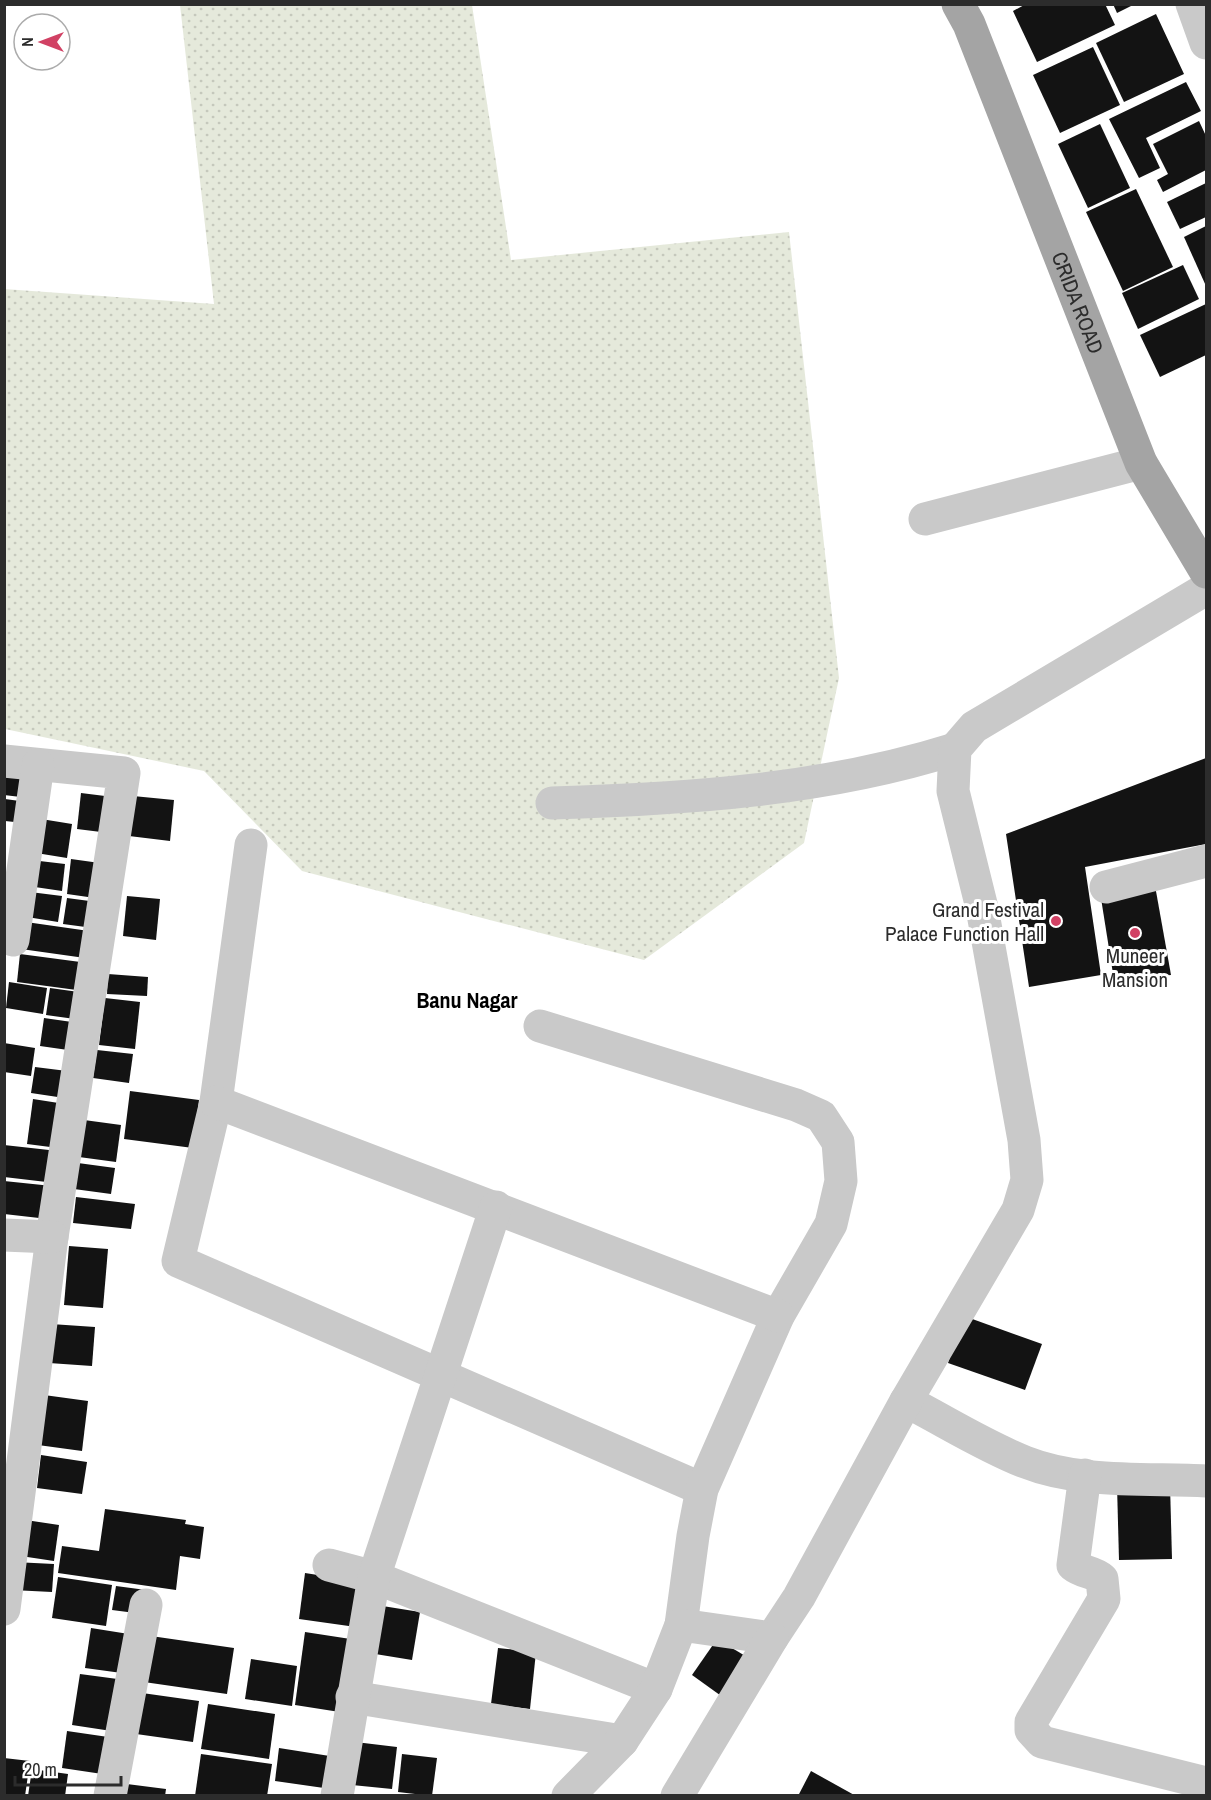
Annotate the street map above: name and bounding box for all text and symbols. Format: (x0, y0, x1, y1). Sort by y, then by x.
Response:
north arrow (12, 12, 72, 72)
text: N (16, 37, 38, 47)
street label: CRIDA ROAD (1045, 247, 1111, 358)
place label: Grand Festival Palace Function Hall (885, 895, 1044, 948)
marker: Grand Festival Palace Function Hall (1049, 914, 1063, 928)
marker: Muneer Mansion (1128, 926, 1142, 940)
place label: Muneer Mansion (1102, 941, 1168, 994)
district label: Banu Nagar (416, 985, 518, 1015)
scale bar (15, 1749, 122, 1787)
text: 20 m (24, 1757, 57, 1782)

